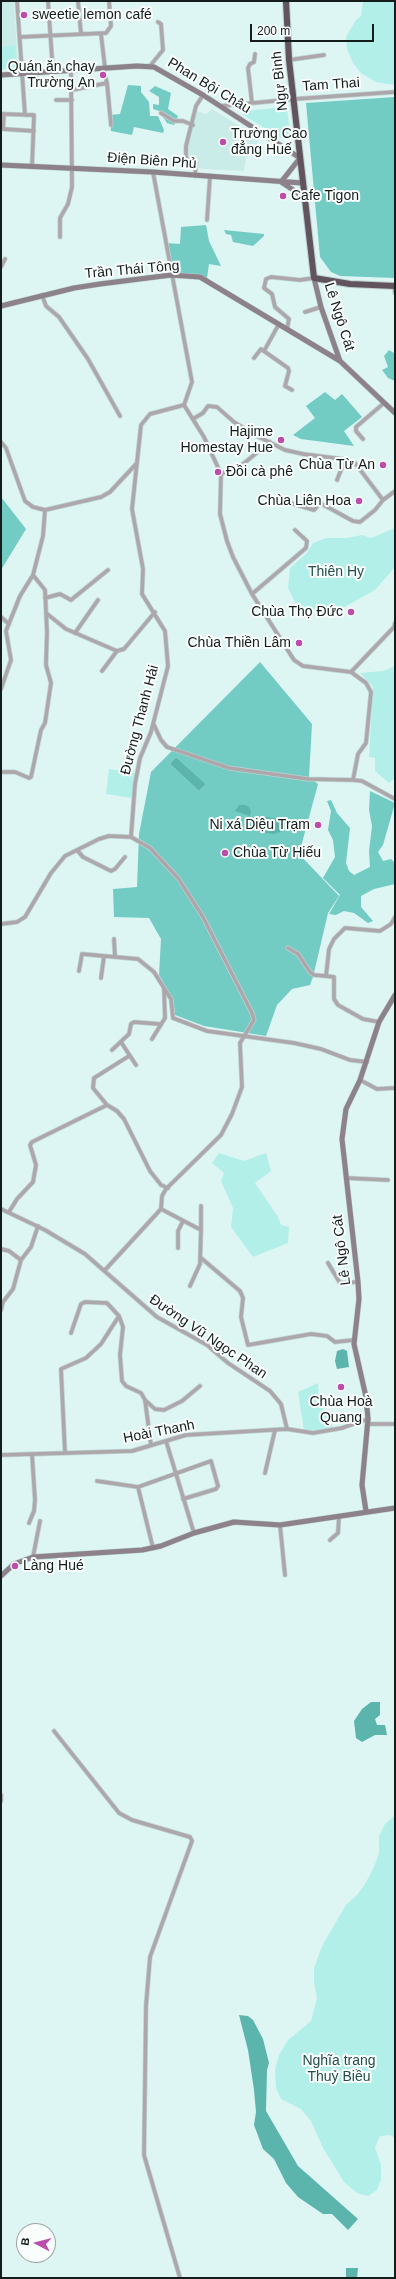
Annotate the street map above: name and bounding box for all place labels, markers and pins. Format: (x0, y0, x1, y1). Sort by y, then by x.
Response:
place label: sweetie lemon café (32, 7, 152, 23)
marker: sweetie lemon café (19, 10, 29, 20)
place label: Quán ăn chay Trường An (8, 59, 95, 92)
marker: Quán ăn chay Trường An (98, 70, 108, 80)
place label: Trường Cao đẳng Huế (231, 126, 307, 158)
marker: Trường Cao đẳng Huế (218, 137, 228, 147)
place label: Cafe Tigon (291, 188, 359, 204)
marker: Cafe Tigon (278, 191, 288, 201)
place label: Hajime Homestay Hue (180, 424, 273, 456)
marker: Hajime Homestay Hue (276, 435, 286, 445)
place label: Chùa Từ An (299, 457, 375, 473)
marker: Chùa Từ An (378, 460, 388, 470)
place label: Đồi cà phê (226, 464, 293, 480)
marker: Đồi cà phê (213, 467, 223, 477)
place label: Chùa Liên Hoa (258, 493, 351, 509)
marker: Chùa Liên Hoa (354, 496, 364, 506)
place label: Chùa Thọ Đức (251, 604, 343, 620)
marker: Chùa Thọ Đức (346, 607, 356, 617)
place label: Chùa Thiền Lâm (187, 635, 291, 651)
marker: Chùa Thiền Lâm (294, 638, 304, 648)
place label: Ni xá Diệu Trạm (209, 817, 310, 833)
marker: Ni xá Diệu Trạm (313, 820, 323, 830)
place label: Chùa Từ Hiếu (233, 845, 321, 861)
marker: Chùa Từ Hiếu (220, 848, 230, 858)
marker: Chùa Hoà Quang (336, 1382, 346, 1392)
place label: Chùa Hoà Quang (309, 1394, 373, 1426)
place label: Làng Hué (23, 1558, 84, 1574)
marker: Làng Hué (10, 1561, 20, 1571)

